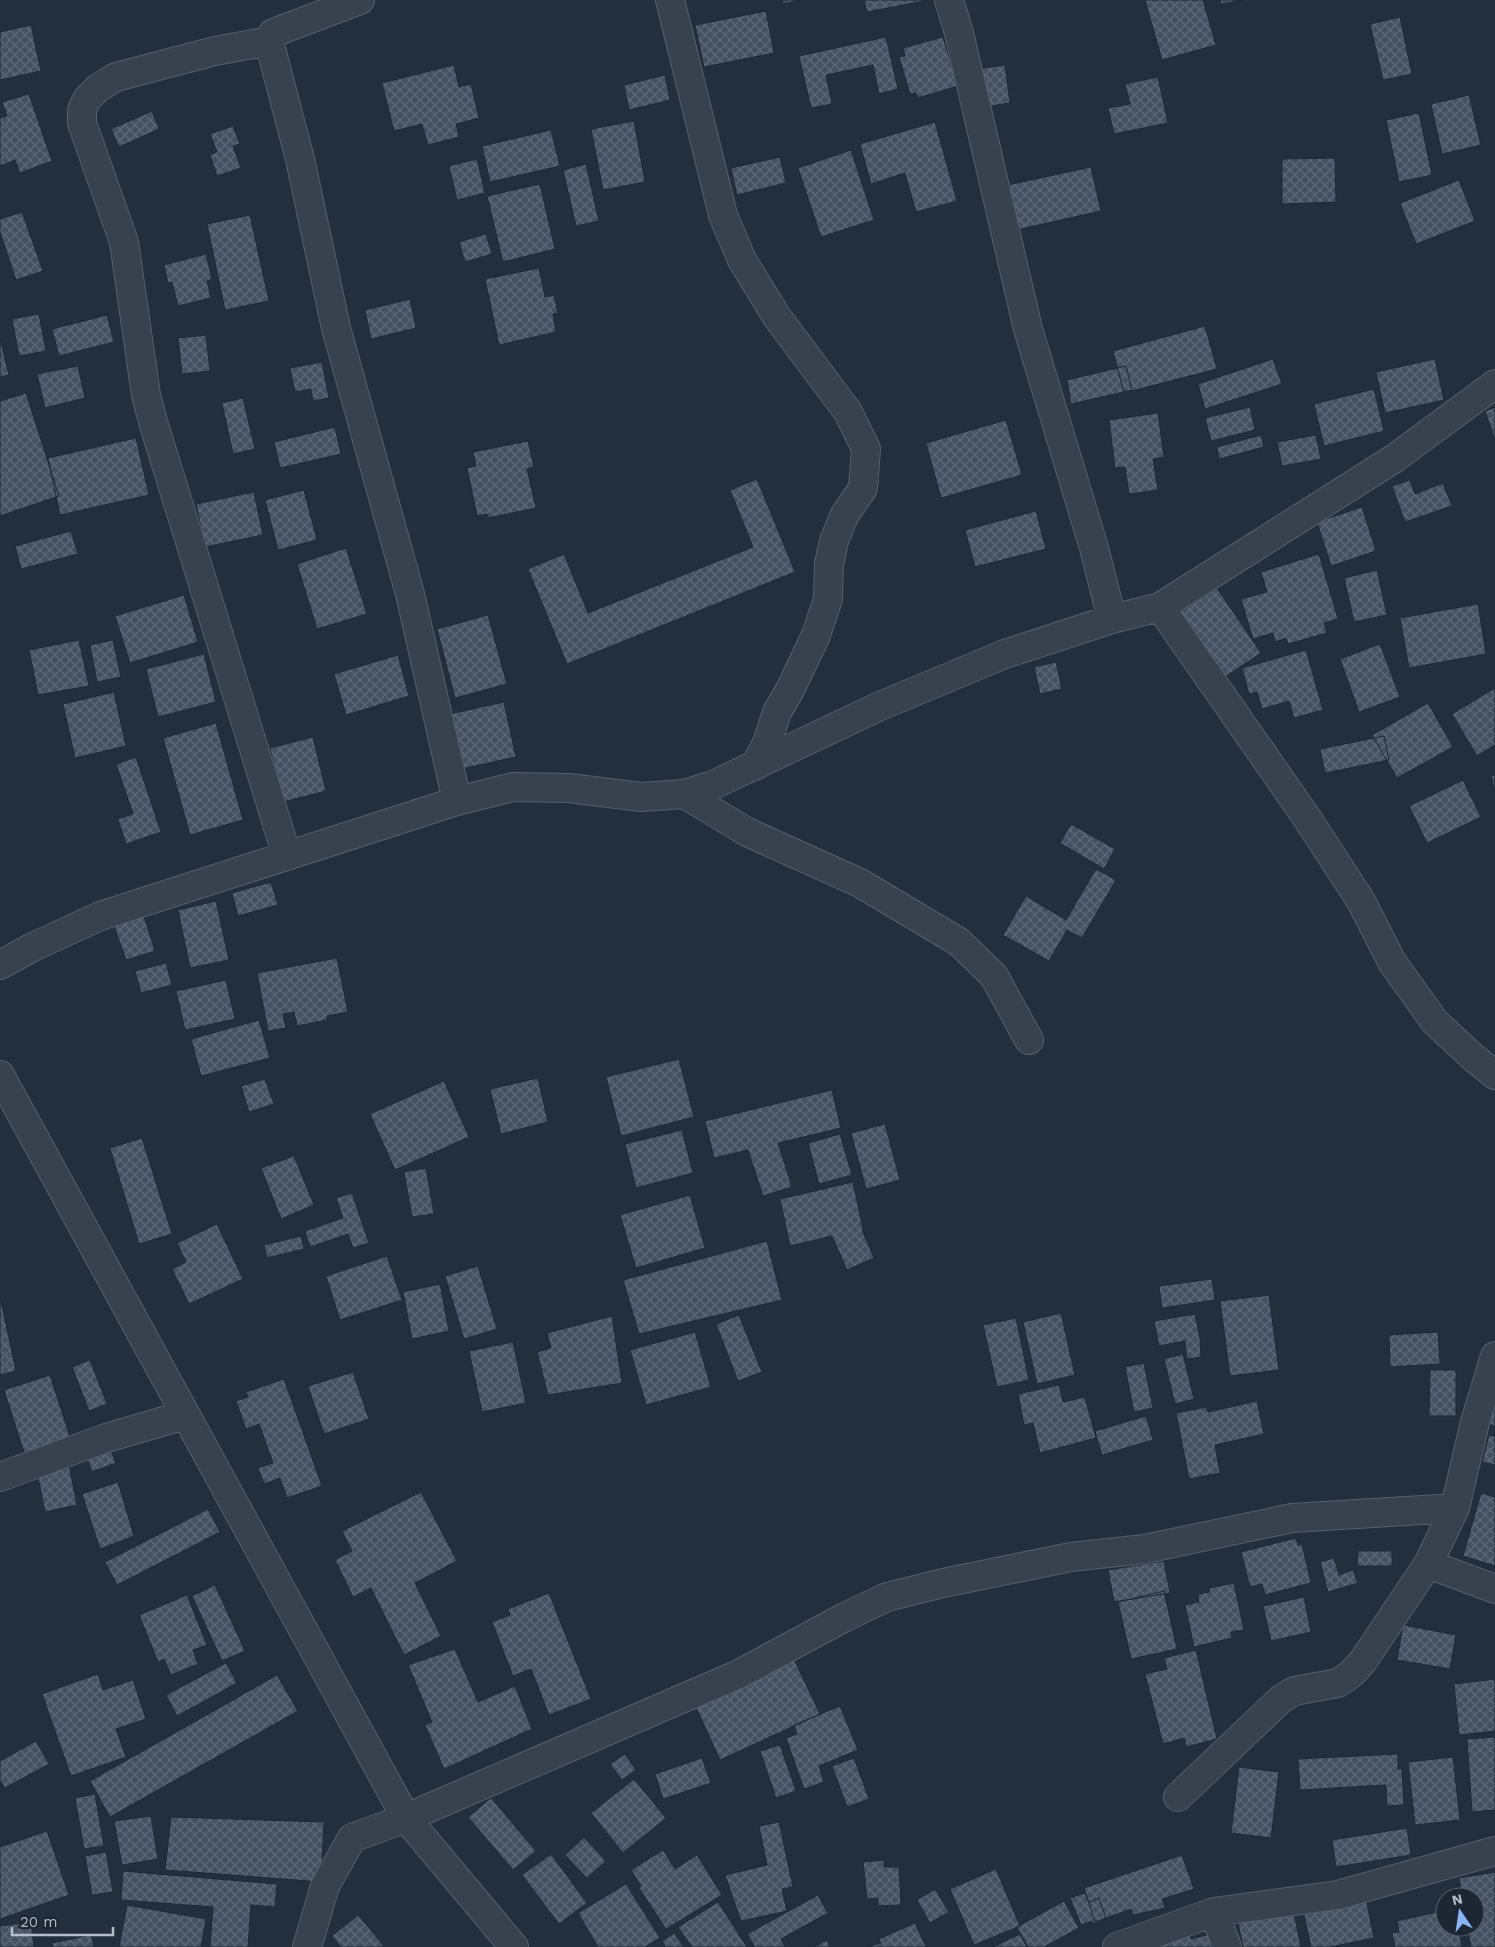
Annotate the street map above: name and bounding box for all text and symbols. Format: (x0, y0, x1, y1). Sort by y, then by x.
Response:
north arrow (1435, 1887, 1485, 1937)
text: N (1450, 1890, 1464, 1908)
scale bar (12, 1904, 114, 1936)
text: 20 m (20, 1913, 58, 1931)

